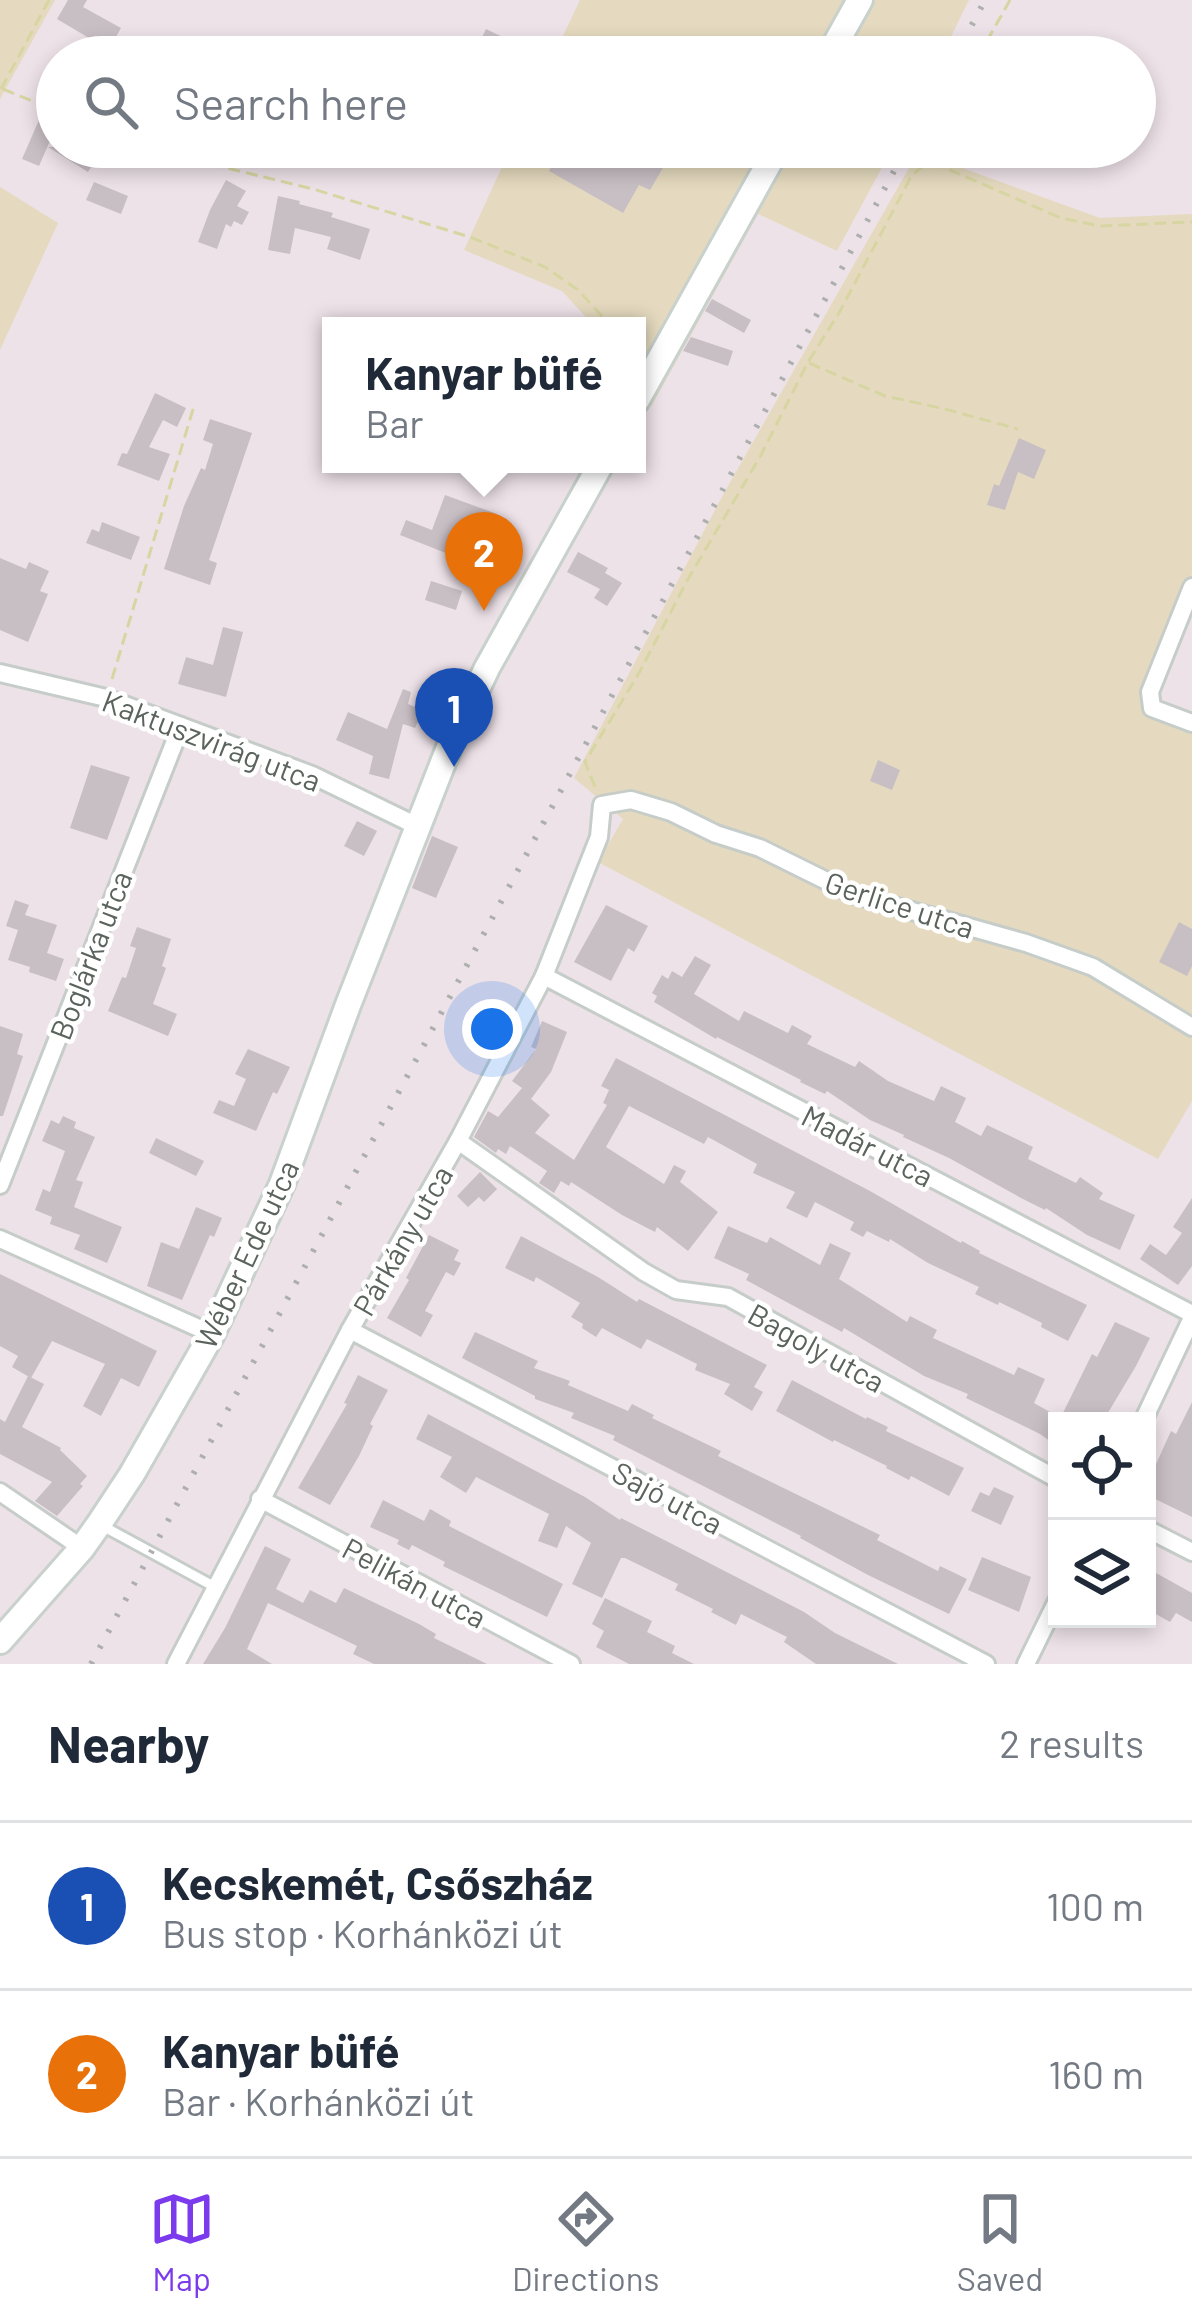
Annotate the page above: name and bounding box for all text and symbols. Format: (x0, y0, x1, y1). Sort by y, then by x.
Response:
search box (36, 36, 1156, 168)
icon: search (78, 69, 144, 135)
text: Search here (174, 75, 408, 129)
popup (322, 317, 646, 473)
text: Kanyar büfé (365, 345, 603, 399)
text: Bar (365, 399, 424, 446)
pin: 2 (445, 512, 523, 611)
pin: 1 (415, 668, 493, 767)
street label: Kaktuszvirág utca (98, 682, 326, 798)
street label: Gerlice utca (821, 863, 979, 945)
street label: Boglárka utca (41, 866, 139, 1044)
your location (462, 999, 522, 1059)
street label: Madár utca (796, 1097, 940, 1193)
street label: Wéber Ede utca (187, 1154, 305, 1354)
street label: Párkány utca (345, 1159, 459, 1321)
street label: Bagoly utca (742, 1295, 892, 1399)
map controls (1048, 1412, 1156, 1628)
button: locate (1048, 1412, 1156, 1520)
street label: Sajó utca (607, 1453, 729, 1541)
button: layers (1048, 1520, 1156, 1628)
street label: Pelikán utca (337, 1529, 493, 1635)
text: Nearby (48, 1712, 209, 1773)
text: 2 results (999, 1719, 1144, 1766)
text: Kecskemét, Csőszház (162, 1855, 593, 1909)
text: 1 (80, 1882, 94, 1929)
text: 100 m (1046, 1882, 1144, 1929)
text: Bus stop · Korhánközi út (162, 1909, 563, 1956)
text: Kanyar büfé (162, 2023, 400, 2077)
text: 2 (76, 2050, 98, 2097)
text: 160 m (1048, 2050, 1144, 2097)
text: Bar · Korhánközi út (162, 2077, 475, 2124)
tab: Map (149, 2186, 215, 2298)
tab: Directions (512, 2186, 659, 2298)
tab: Saved (957, 2186, 1043, 2298)

